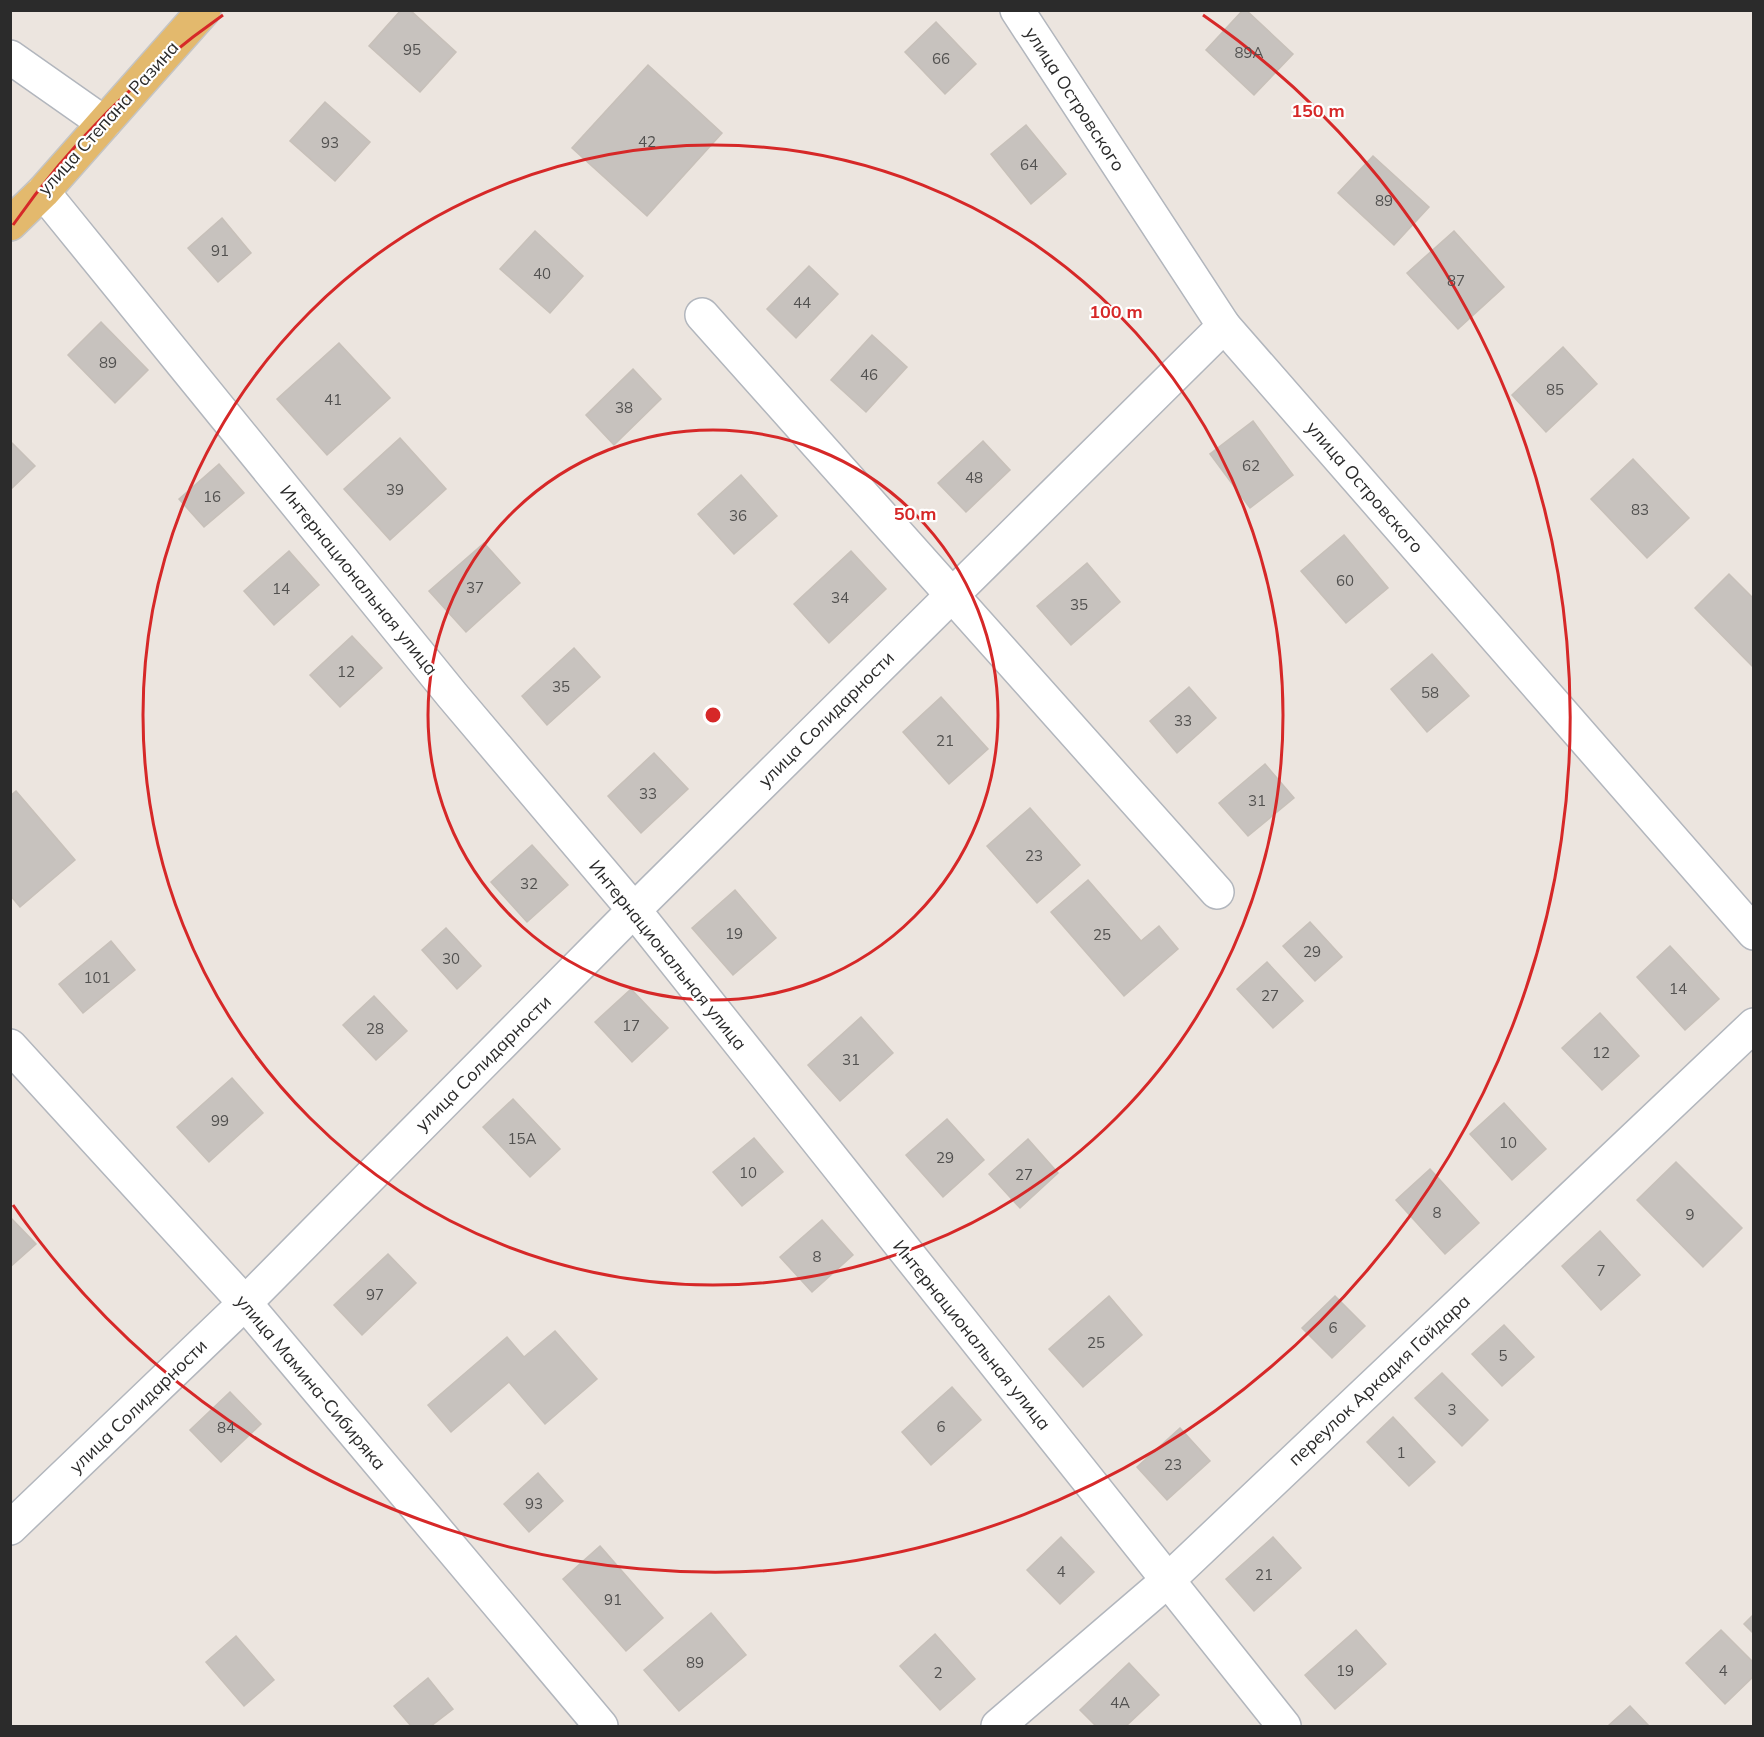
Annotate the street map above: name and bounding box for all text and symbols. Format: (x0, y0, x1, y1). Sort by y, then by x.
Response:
street label: улица Островского (1020, 22, 1130, 176)
street label: улица Степана Разина (33, 36, 183, 200)
house number: 95 (403, 40, 421, 59)
house number: 89А (1234, 43, 1264, 62)
house number: 66 (932, 49, 950, 68)
text: 150 m (1291, 99, 1345, 122)
house number: 42 (638, 132, 656, 151)
house number: 93 (321, 133, 339, 152)
house number: 64 (1020, 155, 1038, 174)
house number: 89 (1375, 191, 1393, 210)
house number: 91 (211, 241, 229, 260)
house number: 40 (533, 264, 551, 283)
house number: 87 (1447, 271, 1465, 290)
house number: 44 (793, 293, 811, 312)
text: 100 m (1089, 300, 1143, 323)
house number: 89 (99, 353, 117, 372)
house number: 46 (860, 365, 878, 384)
house number: 85 (1546, 380, 1564, 399)
house number: 41 (324, 390, 342, 409)
house number: 38 (615, 398, 633, 417)
street label: улица Островского (1301, 416, 1429, 558)
house number: 62 (1242, 456, 1260, 475)
house number: 48 (965, 468, 983, 487)
street label: Интернациональная улица (275, 480, 443, 680)
house number: 39 (386, 480, 404, 499)
house number: 16 (203, 487, 221, 506)
house number: 83 (1631, 500, 1649, 519)
text: 50 m (894, 502, 936, 525)
house number: 36 (729, 506, 747, 525)
house number: 60 (1336, 571, 1354, 590)
house number: 37 (466, 578, 484, 597)
house number: 14 (272, 579, 290, 598)
house number: 34 (831, 588, 849, 607)
house number: 35 (1070, 595, 1088, 614)
street label: улица Солидарности (753, 646, 899, 792)
house number: 12 (337, 662, 355, 681)
house number: 35 (552, 677, 570, 696)
house number: 58 (1421, 683, 1439, 702)
centre of rings (703, 705, 723, 725)
house number: 33 (1174, 711, 1192, 730)
house number: 21 (936, 731, 954, 750)
house number: 33 (639, 784, 657, 803)
house number: 31 (1248, 791, 1266, 810)
house number: 23 (1025, 846, 1043, 865)
street label: Интернациональная улица (584, 855, 752, 1055)
house number: 32 (520, 874, 538, 893)
house number: 19 (725, 924, 743, 943)
house number: 25 (1093, 925, 1111, 944)
house number: 29 (1303, 942, 1321, 961)
house number: 30 (442, 949, 460, 968)
house number: 101 (83, 968, 111, 987)
house number: 14 (1669, 979, 1687, 998)
house number: 27 (1261, 986, 1279, 1005)
street label: улица Солидарности (410, 990, 556, 1136)
house number: 17 (622, 1016, 640, 1035)
house number: 28 (366, 1019, 384, 1038)
house number: 12 (1592, 1043, 1610, 1062)
house number: 31 (842, 1050, 860, 1069)
house number: 99 (211, 1111, 229, 1130)
house number: 15А (507, 1129, 537, 1148)
house number: 10 (1499, 1133, 1517, 1152)
house number: 29 (936, 1148, 954, 1167)
house number: 10 (739, 1163, 757, 1182)
house number: 27 (1015, 1165, 1033, 1184)
house number: 8 (1432, 1203, 1442, 1222)
house number: 9 (1685, 1205, 1695, 1224)
street label: Интернациональная улица (888, 1235, 1056, 1435)
house number: 8 (812, 1247, 822, 1266)
house number: 7 (1596, 1261, 1606, 1280)
house number: 97 (366, 1285, 384, 1304)
street label: улица Мамина-Сибиряка (231, 1290, 391, 1474)
street label: переулок Аркадия Гайдара (1283, 1290, 1475, 1470)
house number: 6 (1328, 1318, 1338, 1337)
house number: 25 (1087, 1333, 1105, 1352)
street label: улица Солидарности (64, 1334, 212, 1478)
house number: 5 (1498, 1346, 1508, 1365)
house number: 3 (1447, 1400, 1457, 1419)
house number: 6 (936, 1417, 946, 1436)
house number: 84 (217, 1418, 235, 1437)
house number: 1 (1396, 1443, 1406, 1462)
house number: 23 (1164, 1455, 1182, 1474)
house number: 93 (525, 1494, 543, 1513)
house number: 4 (1056, 1562, 1066, 1581)
house number: 21 (1255, 1565, 1273, 1584)
house number: 91 (604, 1590, 622, 1609)
house number: 89 (686, 1653, 704, 1672)
house number: 19 (1336, 1661, 1354, 1680)
house number: 4 (1718, 1661, 1728, 1680)
house number: 2 (933, 1663, 943, 1682)
house number: 4А (1110, 1693, 1130, 1712)

